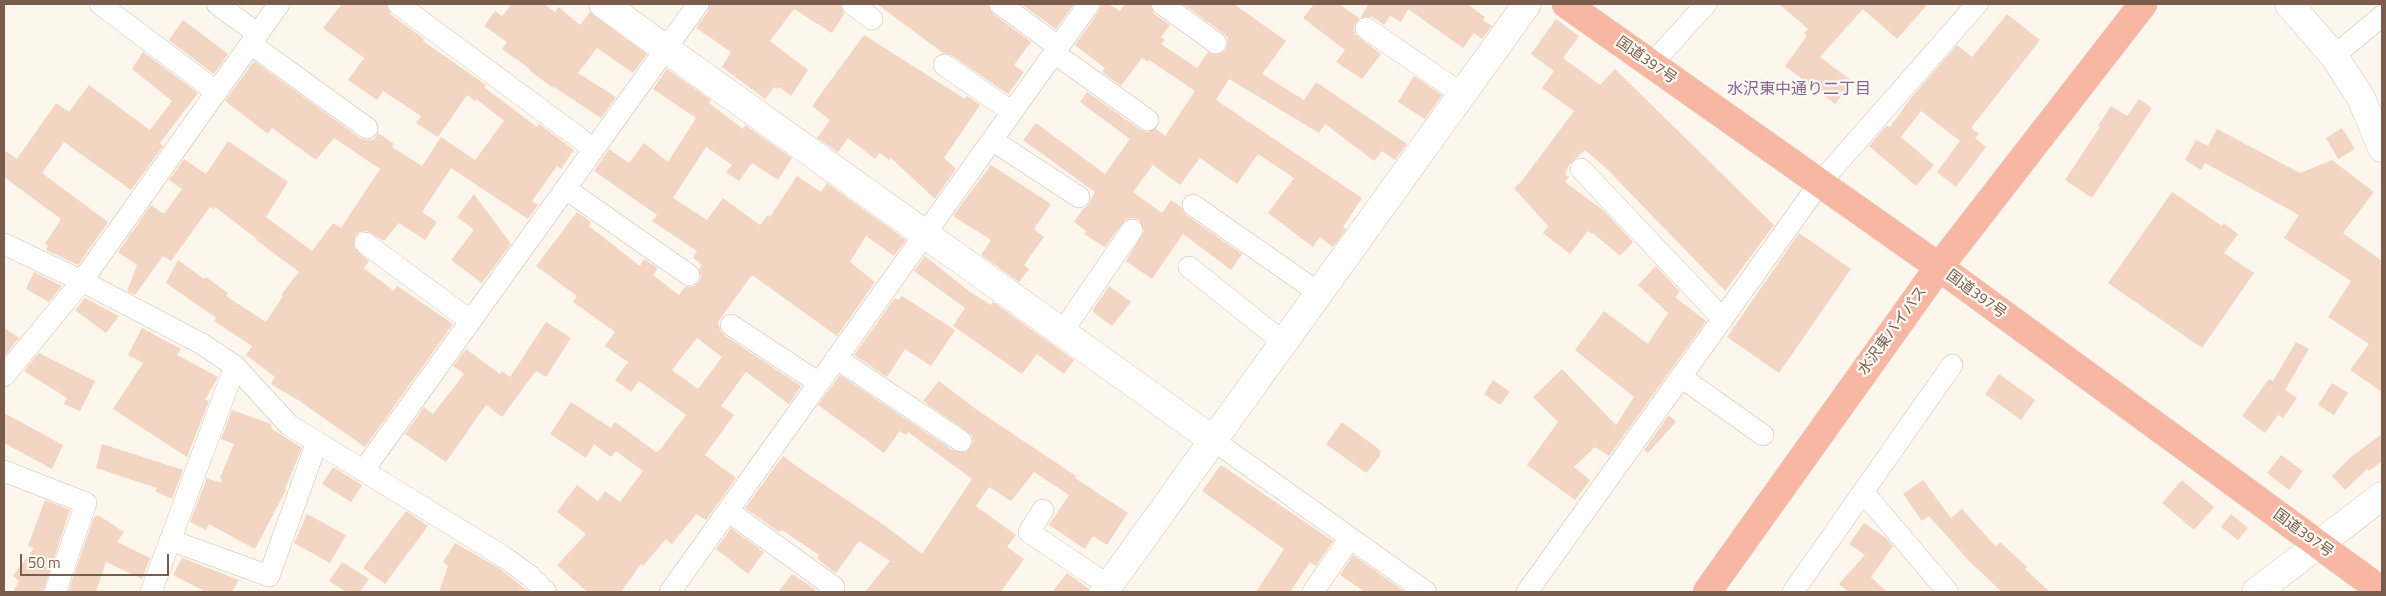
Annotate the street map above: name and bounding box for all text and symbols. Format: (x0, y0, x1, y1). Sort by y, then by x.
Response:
street label: 国道397号 (1612, 33, 1680, 89)
district label: 水沢東中通り二丁目 (1727, 80, 1871, 100)
street label: 国道397号 (1942, 267, 2010, 323)
street label: 水沢東バイパス (1855, 283, 1931, 379)
street label: 国道397号 (2269, 506, 2337, 562)
scale bar (22, 544, 171, 576)
text: 50 m (28, 551, 61, 574)

